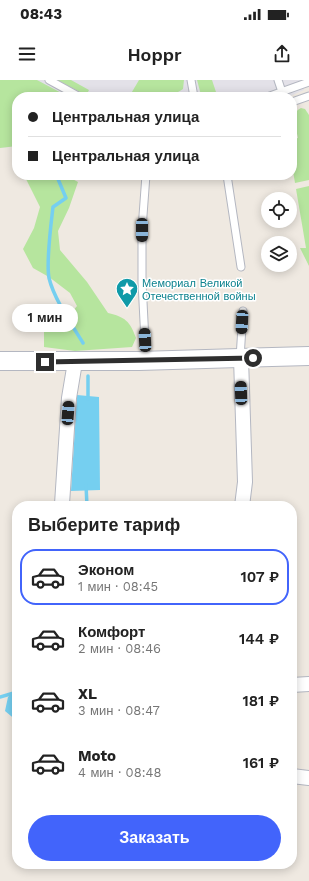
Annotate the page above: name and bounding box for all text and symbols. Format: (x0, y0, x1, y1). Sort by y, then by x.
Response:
text: 08:43 (20, 5, 62, 23)
icon: menu (16, 43, 38, 65)
icon: share (271, 43, 293, 65)
text: Hoppr (127, 44, 182, 65)
text: Центральная улица (52, 108, 199, 126)
text: Центральная улица (52, 147, 199, 165)
map controls (261, 192, 297, 272)
button: locate (261, 192, 297, 228)
car (136, 218, 148, 242)
button: layers (261, 236, 297, 272)
place icon: Мемориал Великой Отечественной войны (114, 276, 140, 309)
place label: Мемориал Великой Отечественной войны (142, 277, 256, 303)
callout: 1 мин (12, 304, 78, 332)
text: 1 мин (28, 310, 62, 325)
car (235, 310, 249, 334)
car (138, 328, 152, 352)
route start (244, 349, 262, 367)
route end (36, 353, 54, 371)
car (235, 381, 247, 405)
car (61, 401, 75, 425)
text: Выберите тариф (28, 514, 180, 535)
icon: car (30, 559, 66, 595)
text: Эконом (78, 561, 134, 579)
text: 107 ₽ (240, 568, 279, 586)
text: 1 мин · 08:45 (78, 579, 158, 594)
icon: car (30, 621, 66, 657)
text: Комфорт (78, 623, 145, 641)
text: 144 ₽ (239, 630, 279, 648)
text: 2 мин · 08:46 (78, 641, 161, 656)
icon: car (30, 683, 66, 719)
text: XL (78, 685, 97, 703)
text: 181 ₽ (242, 692, 279, 710)
text: 3 мин · 08:47 (78, 703, 160, 718)
icon: car (30, 745, 66, 781)
text: Moto (78, 747, 116, 765)
text: 161 ₽ (243, 754, 279, 772)
text: 4 мин · 08:48 (78, 765, 161, 780)
button: Заказать (28, 815, 281, 861)

